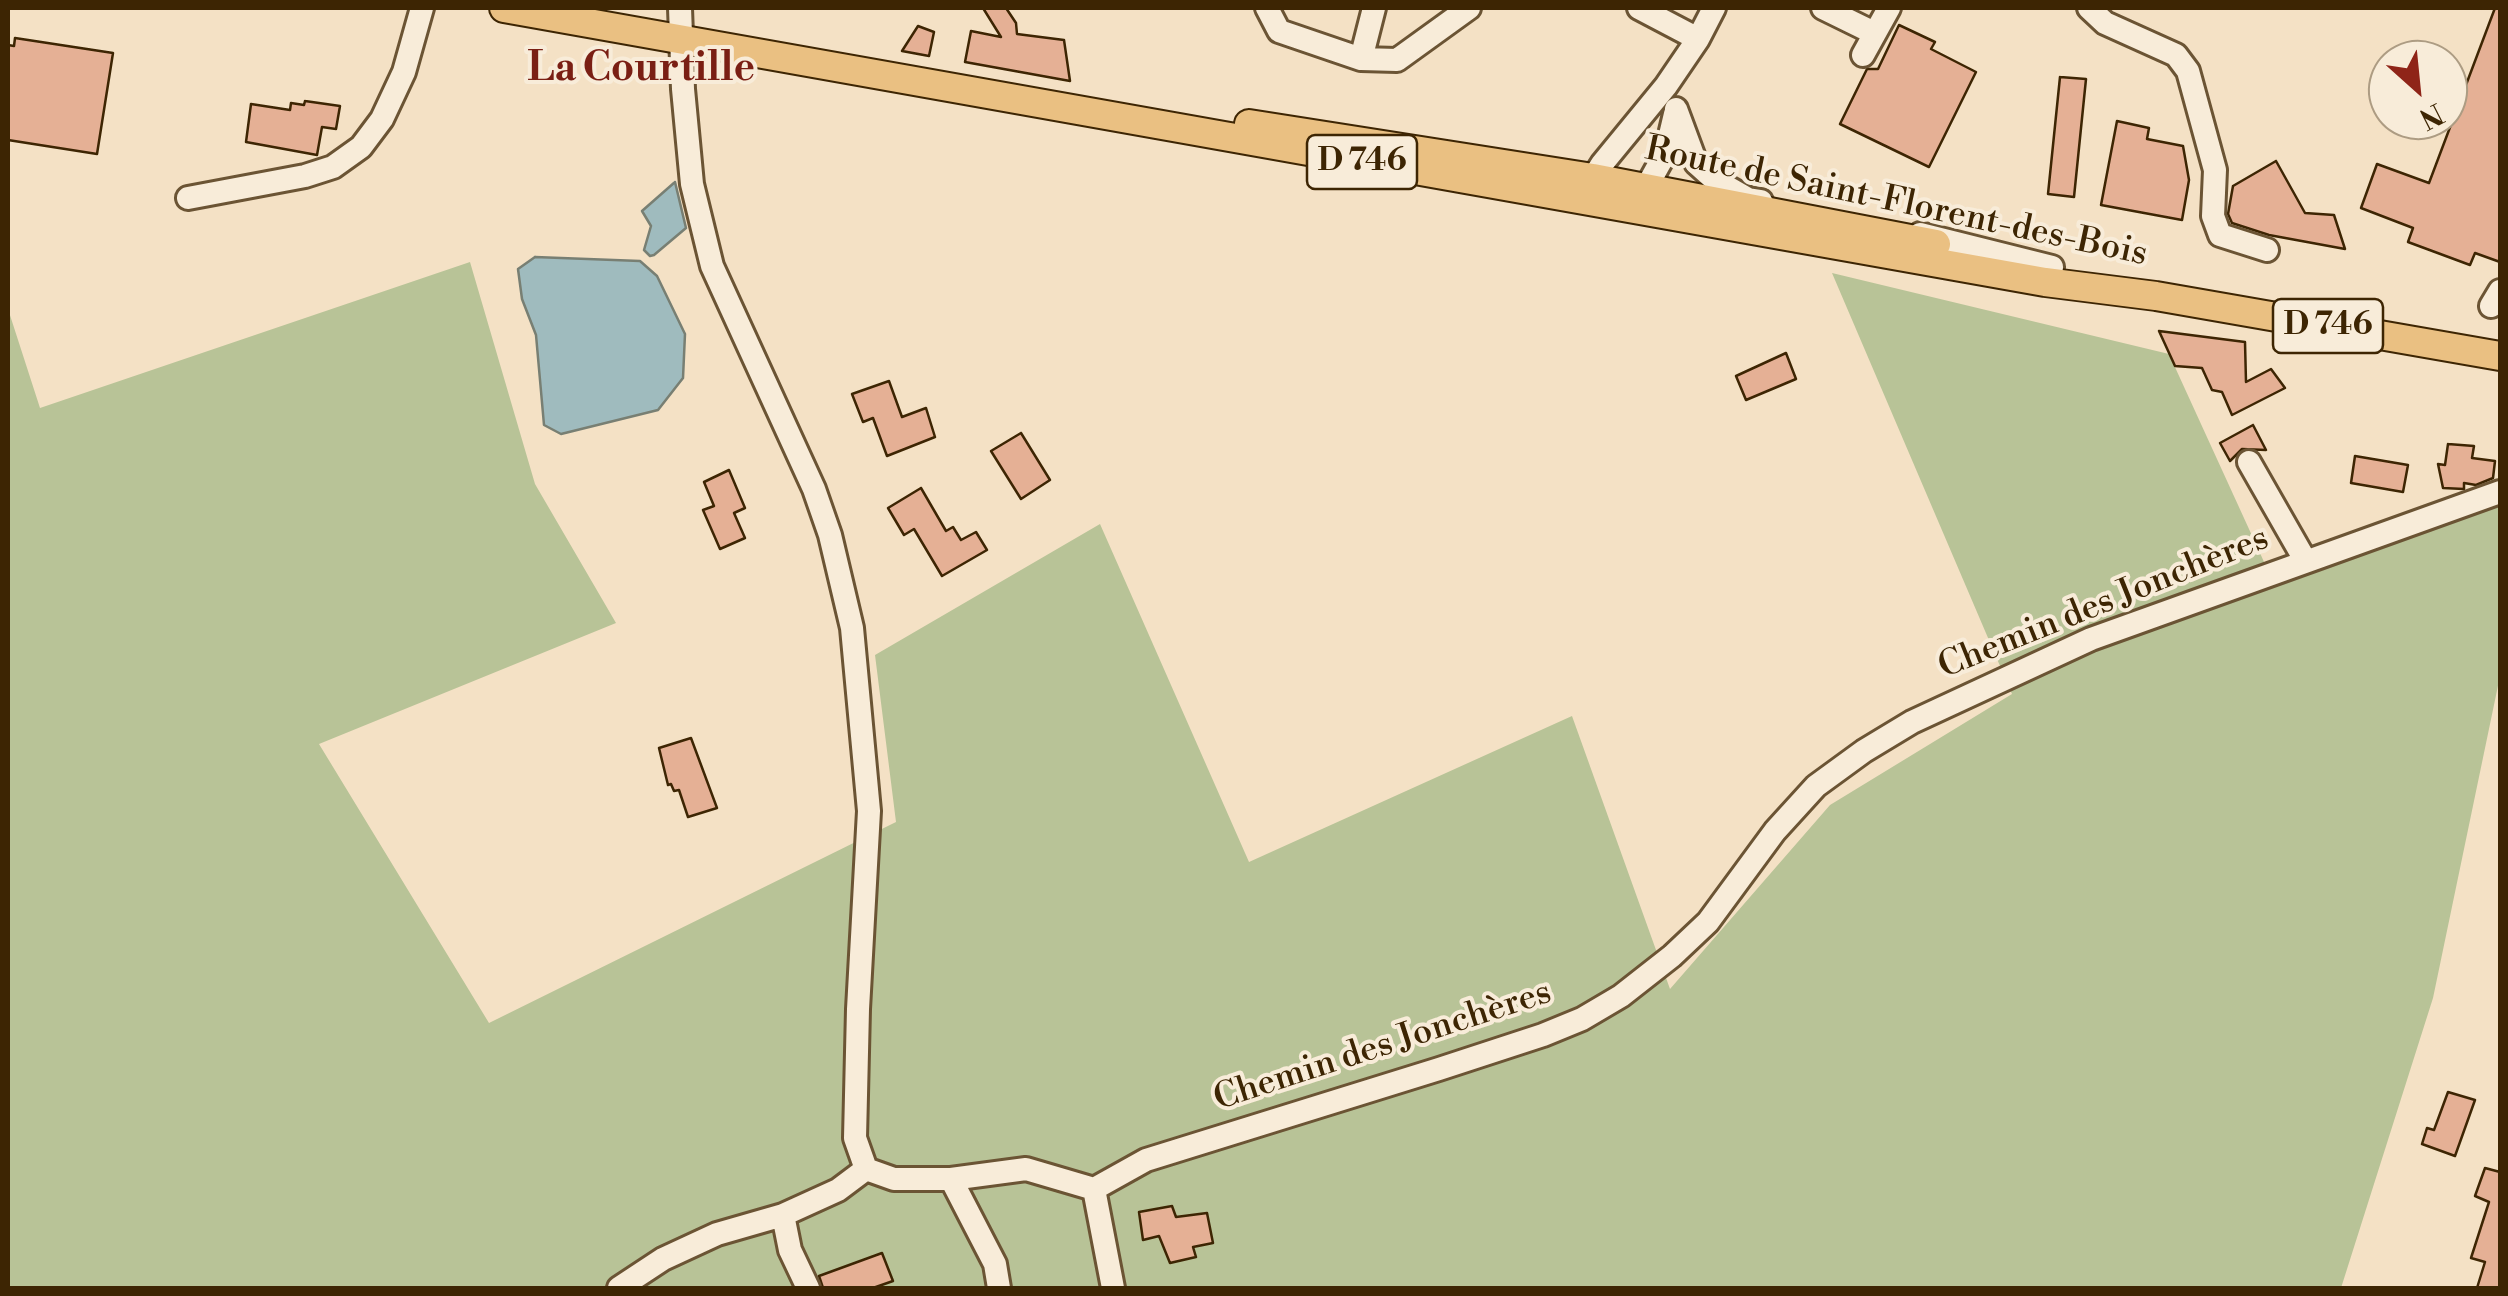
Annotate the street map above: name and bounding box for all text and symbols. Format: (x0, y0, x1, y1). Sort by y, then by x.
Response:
north arrow (2368, 40, 2468, 140)
district label: La Courtille (527, 46, 755, 94)
text: N (2413, 95, 2449, 136)
street label: Route de Saint-Florent-des-Bois (1641, 129, 2151, 277)
road number: D 746 (1307, 135, 1417, 189)
road number: D 746 (2273, 299, 2383, 353)
street label: Chemin des Jonchères (1933, 519, 2275, 689)
street label: Chemin des Jonchères (1209, 973, 1557, 1121)

